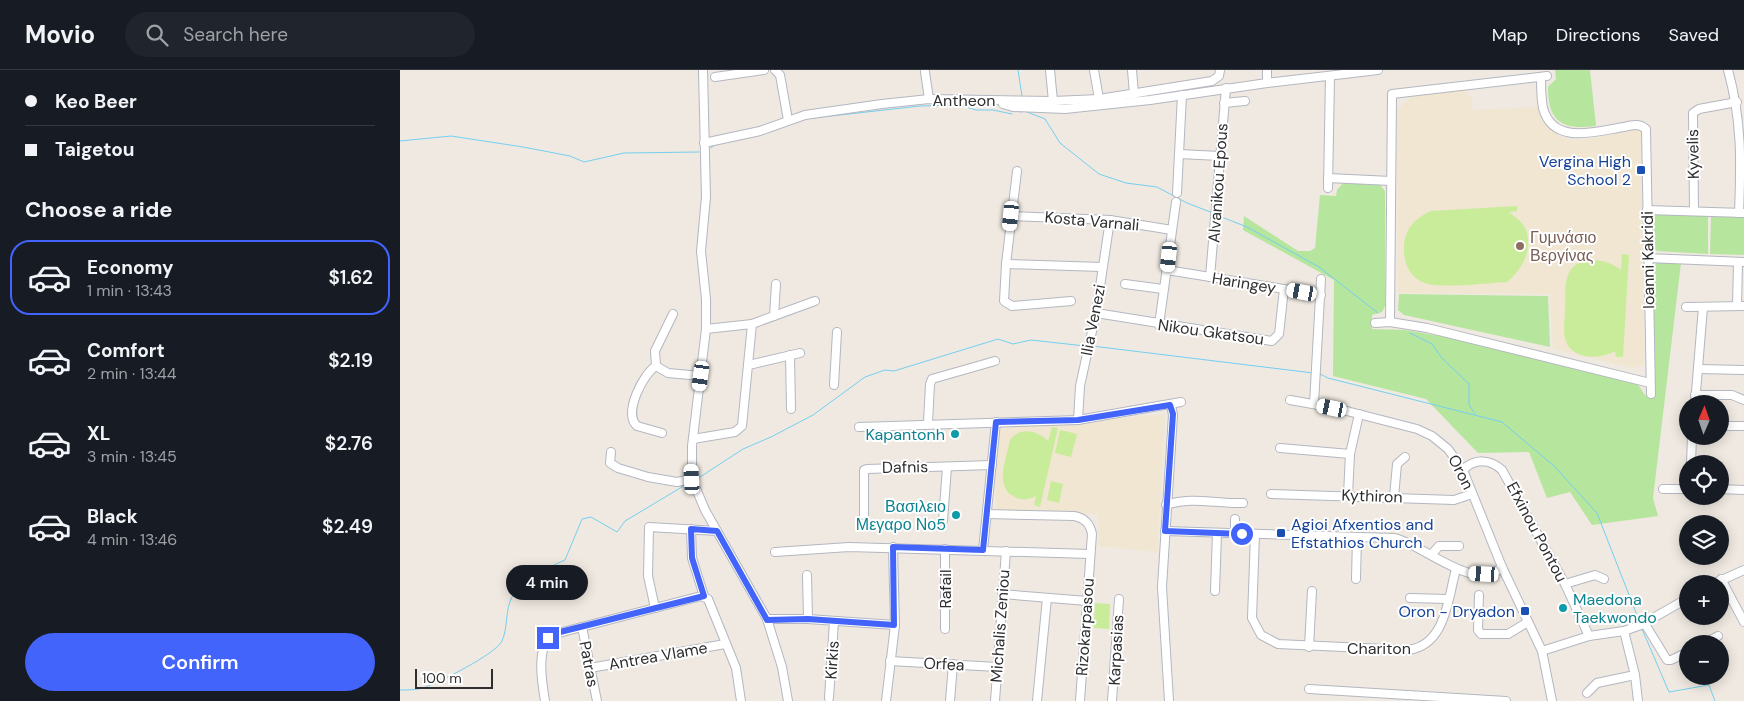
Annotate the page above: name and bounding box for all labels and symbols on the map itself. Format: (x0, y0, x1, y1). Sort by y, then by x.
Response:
street label: Antheon (932, 90, 996, 111)
street label: Alvanikou Epous (1203, 122, 1233, 244)
street label: Kyvelis (1682, 129, 1704, 179)
place label: Vergina High School 2 (1539, 151, 1631, 190)
marker: Vergina High School 2 (1635, 164, 1647, 176)
car (1001, 200, 1020, 232)
street label: Kosta Varnali (1044, 206, 1140, 236)
street label: Ioanni Kakridi (1637, 211, 1659, 309)
place label: Γυμνάσιο Βεργίνας (1530, 227, 1596, 266)
marker: Γυμνάσιο Βεργίνας (1514, 240, 1526, 252)
car (1159, 241, 1178, 273)
street label: Haringey (1210, 268, 1278, 298)
car (1285, 282, 1318, 302)
street label: Ilia Venezi (1076, 283, 1110, 357)
street label: Nikou Gkatsou (1157, 314, 1265, 350)
car (691, 360, 710, 392)
north arrow (1679, 395, 1729, 445)
car (1315, 398, 1348, 418)
place label: Kapantonh (865, 424, 945, 445)
marker: Kapantonh (949, 428, 961, 440)
street label: Oron (1443, 451, 1479, 493)
street label: Dafnis (882, 456, 928, 478)
car (683, 464, 700, 494)
street label: Efxinou Pontou (1502, 478, 1572, 586)
street label: Kythiron (1341, 484, 1403, 508)
place label: Βασιλειο Μεγαρο Νο5 (856, 496, 946, 535)
marker: Βασιλειο Μεγαρο Νο5 (950, 509, 962, 521)
place label: Agioi Afxentios and Efstathios Church (1291, 514, 1433, 553)
route start (1231, 523, 1253, 545)
marker: Agioi Afxentios and Efstathios Church (1275, 527, 1287, 539)
callout: 4 min (507, 566, 589, 600)
car (1468, 566, 1499, 582)
street label: Rafail (935, 569, 956, 609)
street label: Michalis Zeniou (986, 569, 1014, 683)
street label: Rizokarpasou (1071, 577, 1099, 677)
place label: Maedona Taekwondo (1573, 589, 1657, 628)
place label: Oron - Dryadon (1398, 601, 1515, 622)
marker: Maedona Taekwondo (1557, 602, 1569, 614)
marker: Oron - Dryadon (1519, 605, 1531, 617)
street label: Karpasias (1104, 614, 1128, 686)
route end (537, 627, 559, 649)
street label: Antrea Vlame (607, 637, 709, 675)
street label: Chariton (1347, 638, 1411, 659)
street label: Patras (574, 639, 604, 689)
street label: Kirkis (820, 640, 844, 680)
street label: Orfea (923, 652, 965, 676)
scale bar (415, 666, 492, 689)

